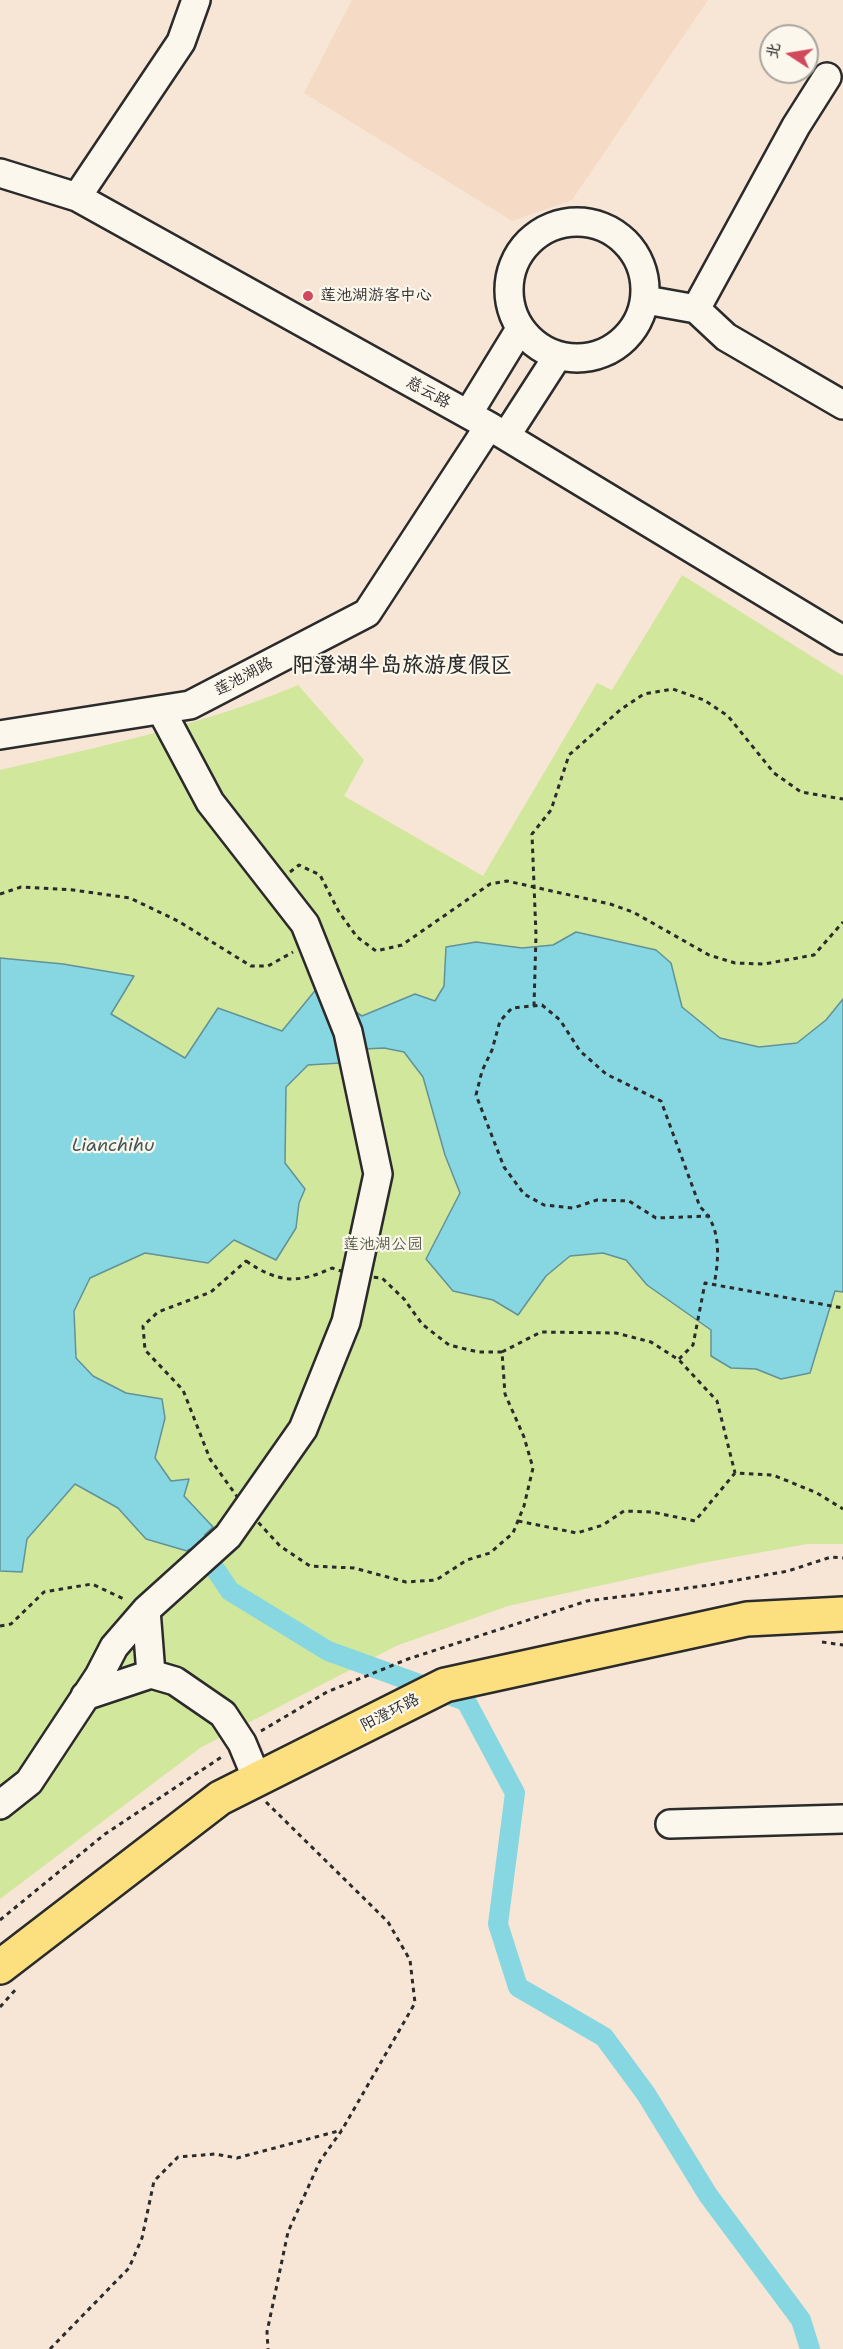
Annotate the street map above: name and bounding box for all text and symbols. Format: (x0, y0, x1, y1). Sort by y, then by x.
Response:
north arrow (759, 24, 819, 84)
text: 北 (761, 41, 785, 61)
place label: 莲池湖游客中心 (320, 286, 432, 306)
marker: 莲池湖游客中心 (301, 289, 315, 303)
street label: 慈云路 (402, 373, 454, 413)
district label: 阳澄湖半岛旅游度假区 (292, 653, 512, 679)
street label: 莲池湖路 (211, 654, 277, 700)
water label: Lianchihu (72, 1135, 154, 1157)
park label: 莲池湖公园 (343, 1235, 423, 1255)
street label: 阳澄环路 (357, 1690, 423, 1736)

